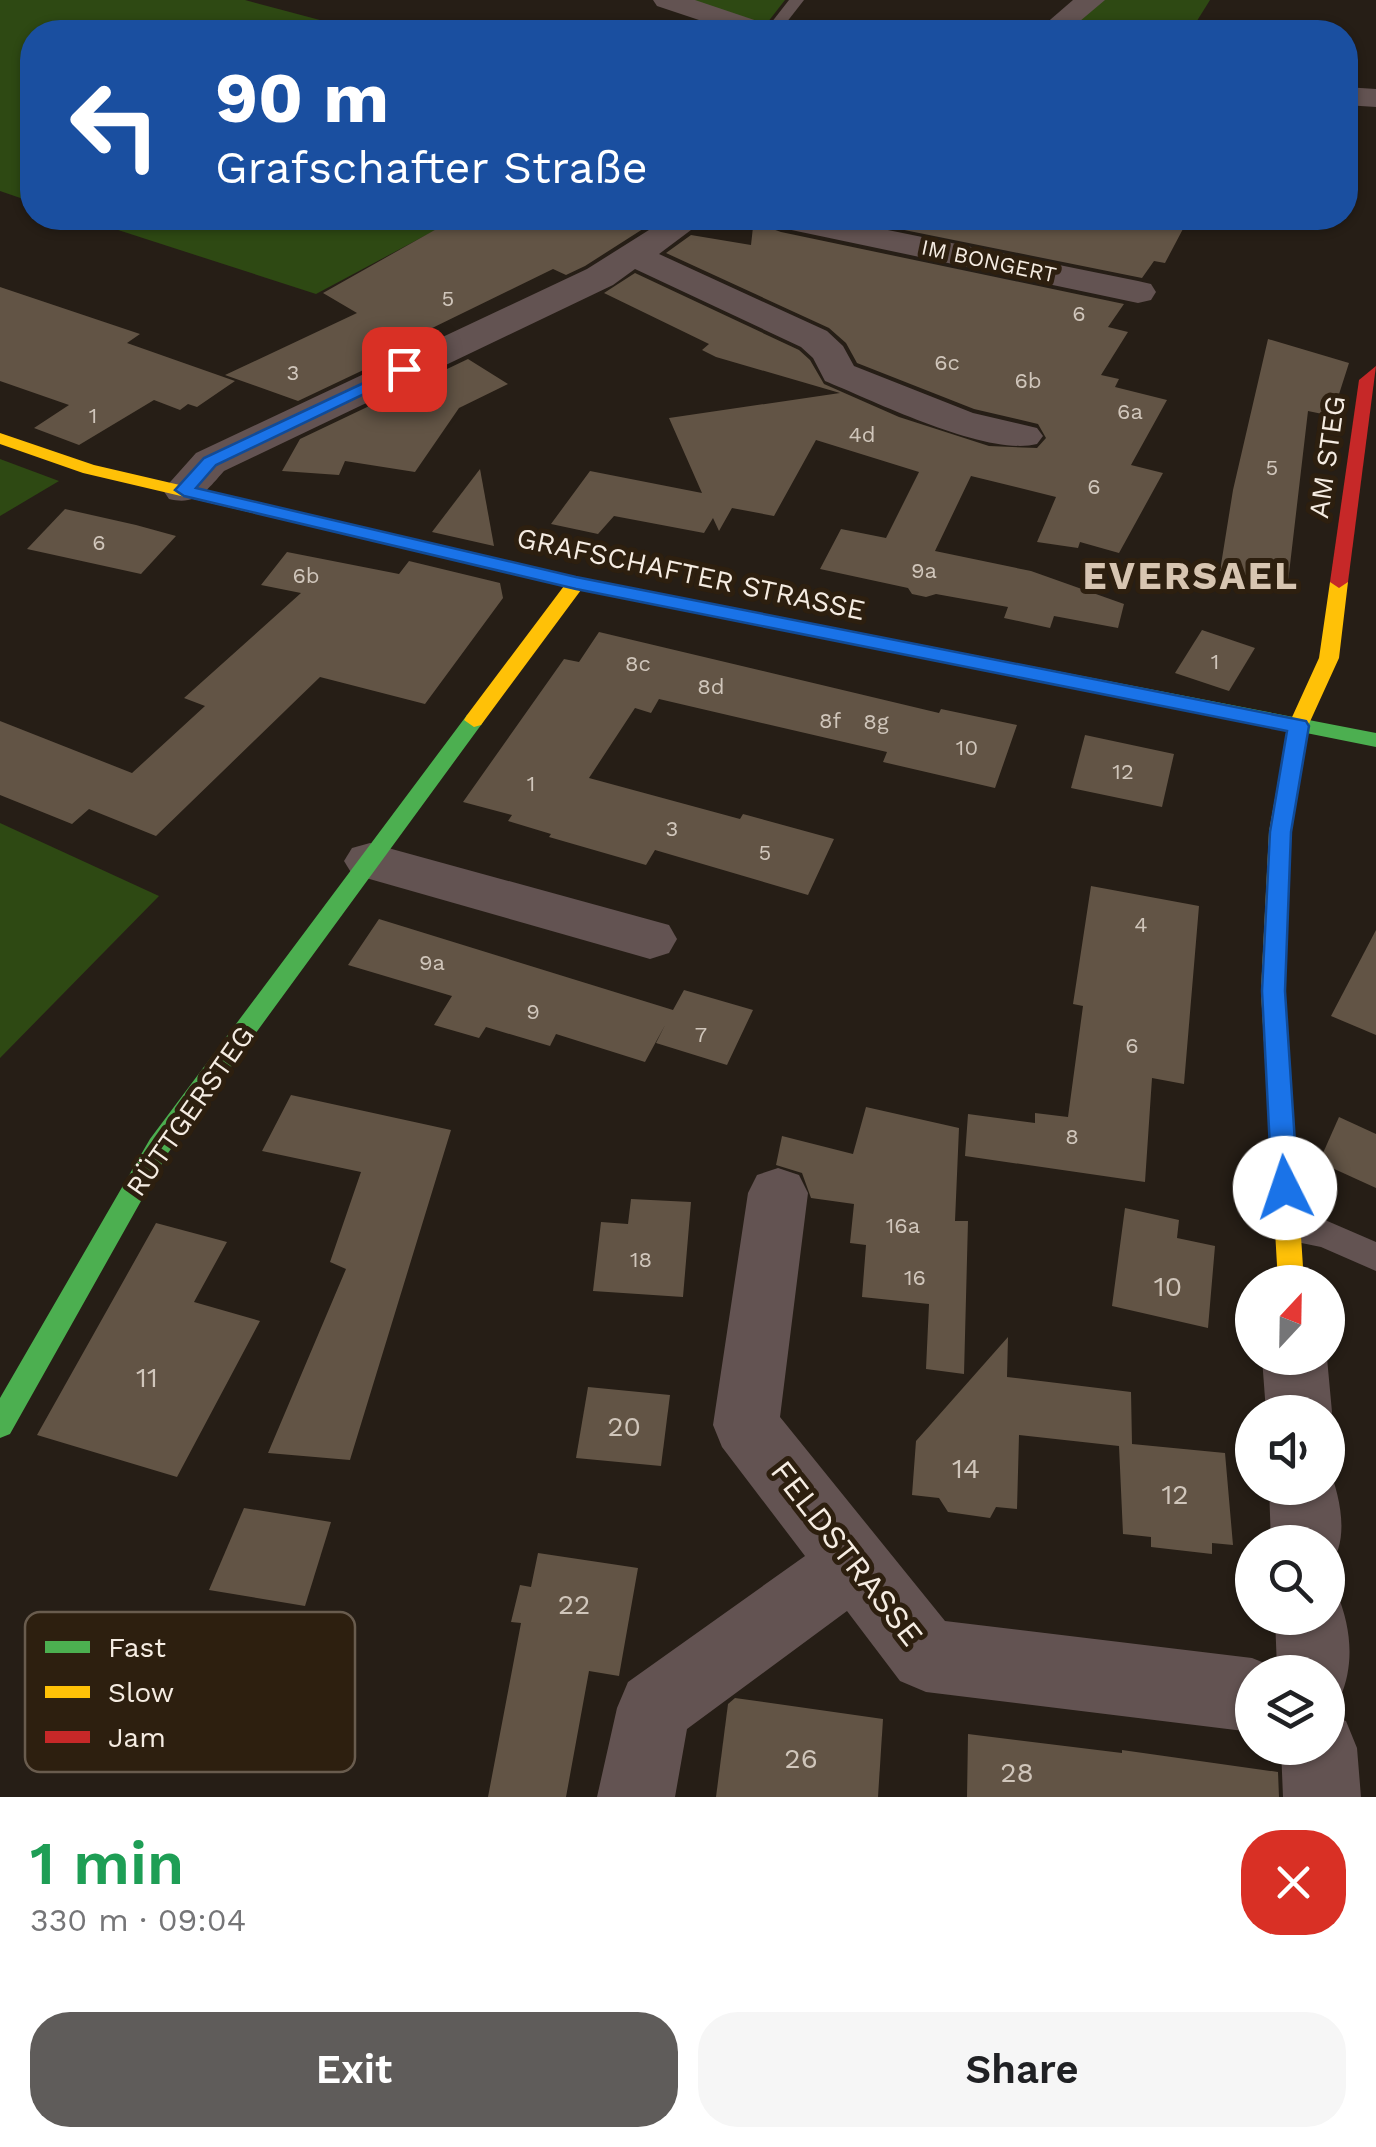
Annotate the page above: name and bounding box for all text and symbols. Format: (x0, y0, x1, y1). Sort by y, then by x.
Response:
text: 90 m (215, 57, 389, 139)
icon: left (50, 60, 180, 190)
text: Grafschafter Straße (215, 141, 648, 194)
street label: IM BONGERT (919, 235, 1059, 287)
house number: 5 (442, 286, 454, 311)
house number: 6 (1072, 301, 1086, 326)
pin (362, 327, 447, 412)
icon: arrive (377, 342, 432, 397)
house number: 6c (934, 350, 960, 375)
house number: 3 (287, 360, 299, 385)
house number: 6b (1014, 368, 1042, 393)
street label: AM STEG (1302, 393, 1352, 521)
house number: 6a (1117, 399, 1143, 424)
house number: 1 (89, 403, 97, 428)
house number: 4d (848, 422, 876, 447)
house number: 5 (1266, 455, 1278, 480)
house number: 6 (1087, 474, 1101, 499)
street label: GRAFSCHAFTER STRASSE (514, 521, 868, 627)
house number: 6 (92, 530, 106, 555)
district label: EVERSAEL (1082, 554, 1300, 598)
house number: 9a (911, 558, 937, 583)
house number: 6b (292, 563, 320, 588)
house number: 1 (1211, 649, 1219, 674)
house number: 8c (625, 651, 651, 676)
house number: 8d (697, 674, 725, 699)
house number: 8f (819, 708, 841, 733)
house number: 8g (863, 709, 889, 734)
house number: 10 (956, 735, 978, 760)
house number: 12 (1112, 759, 1134, 784)
house number: 1 (527, 771, 535, 796)
house number: 3 (666, 816, 678, 841)
house number: 5 (759, 840, 771, 865)
house number: 4 (1134, 912, 1148, 937)
house number: 9a (419, 950, 445, 975)
house number: 9 (526, 999, 540, 1024)
street label: RÜTTGERSTEG (119, 1020, 261, 1202)
house number: 7 (695, 1022, 707, 1047)
house number: 6 (1125, 1033, 1139, 1058)
house number: 8 (1065, 1124, 1079, 1149)
position arrow (1233, 1136, 1337, 1240)
house number: 16a (886, 1213, 920, 1238)
house number: 18 (630, 1247, 652, 1272)
house number: 16 (904, 1265, 926, 1290)
north arrow (1235, 1265, 1345, 1375)
map controls (1235, 1265, 1345, 1765)
house number: 10 (1154, 1270, 1182, 1303)
house number: 11 (136, 1361, 158, 1394)
button: sound (1235, 1395, 1345, 1505)
house number: 20 (607, 1410, 641, 1443)
house number: 14 (952, 1452, 980, 1485)
street label: FELDSTRASSE (763, 1453, 931, 1653)
house number: 12 (1161, 1478, 1189, 1511)
button: search (1235, 1525, 1345, 1635)
house number: 22 (558, 1588, 590, 1621)
legend (25, 1612, 355, 1772)
text: Fast (108, 1631, 166, 1664)
button: layers (1235, 1655, 1345, 1765)
text: Slow (108, 1676, 174, 1709)
text: Jam (108, 1721, 166, 1754)
house number: 26 (784, 1742, 818, 1775)
house number: 28 (1000, 1756, 1034, 1789)
text: 1 min (30, 1828, 184, 1899)
button: close (1241, 1830, 1346, 1935)
text: 330 m · 09:04 (30, 1901, 246, 1939)
button: Exit (30, 2012, 678, 2127)
button: Share (698, 2012, 1346, 2127)

